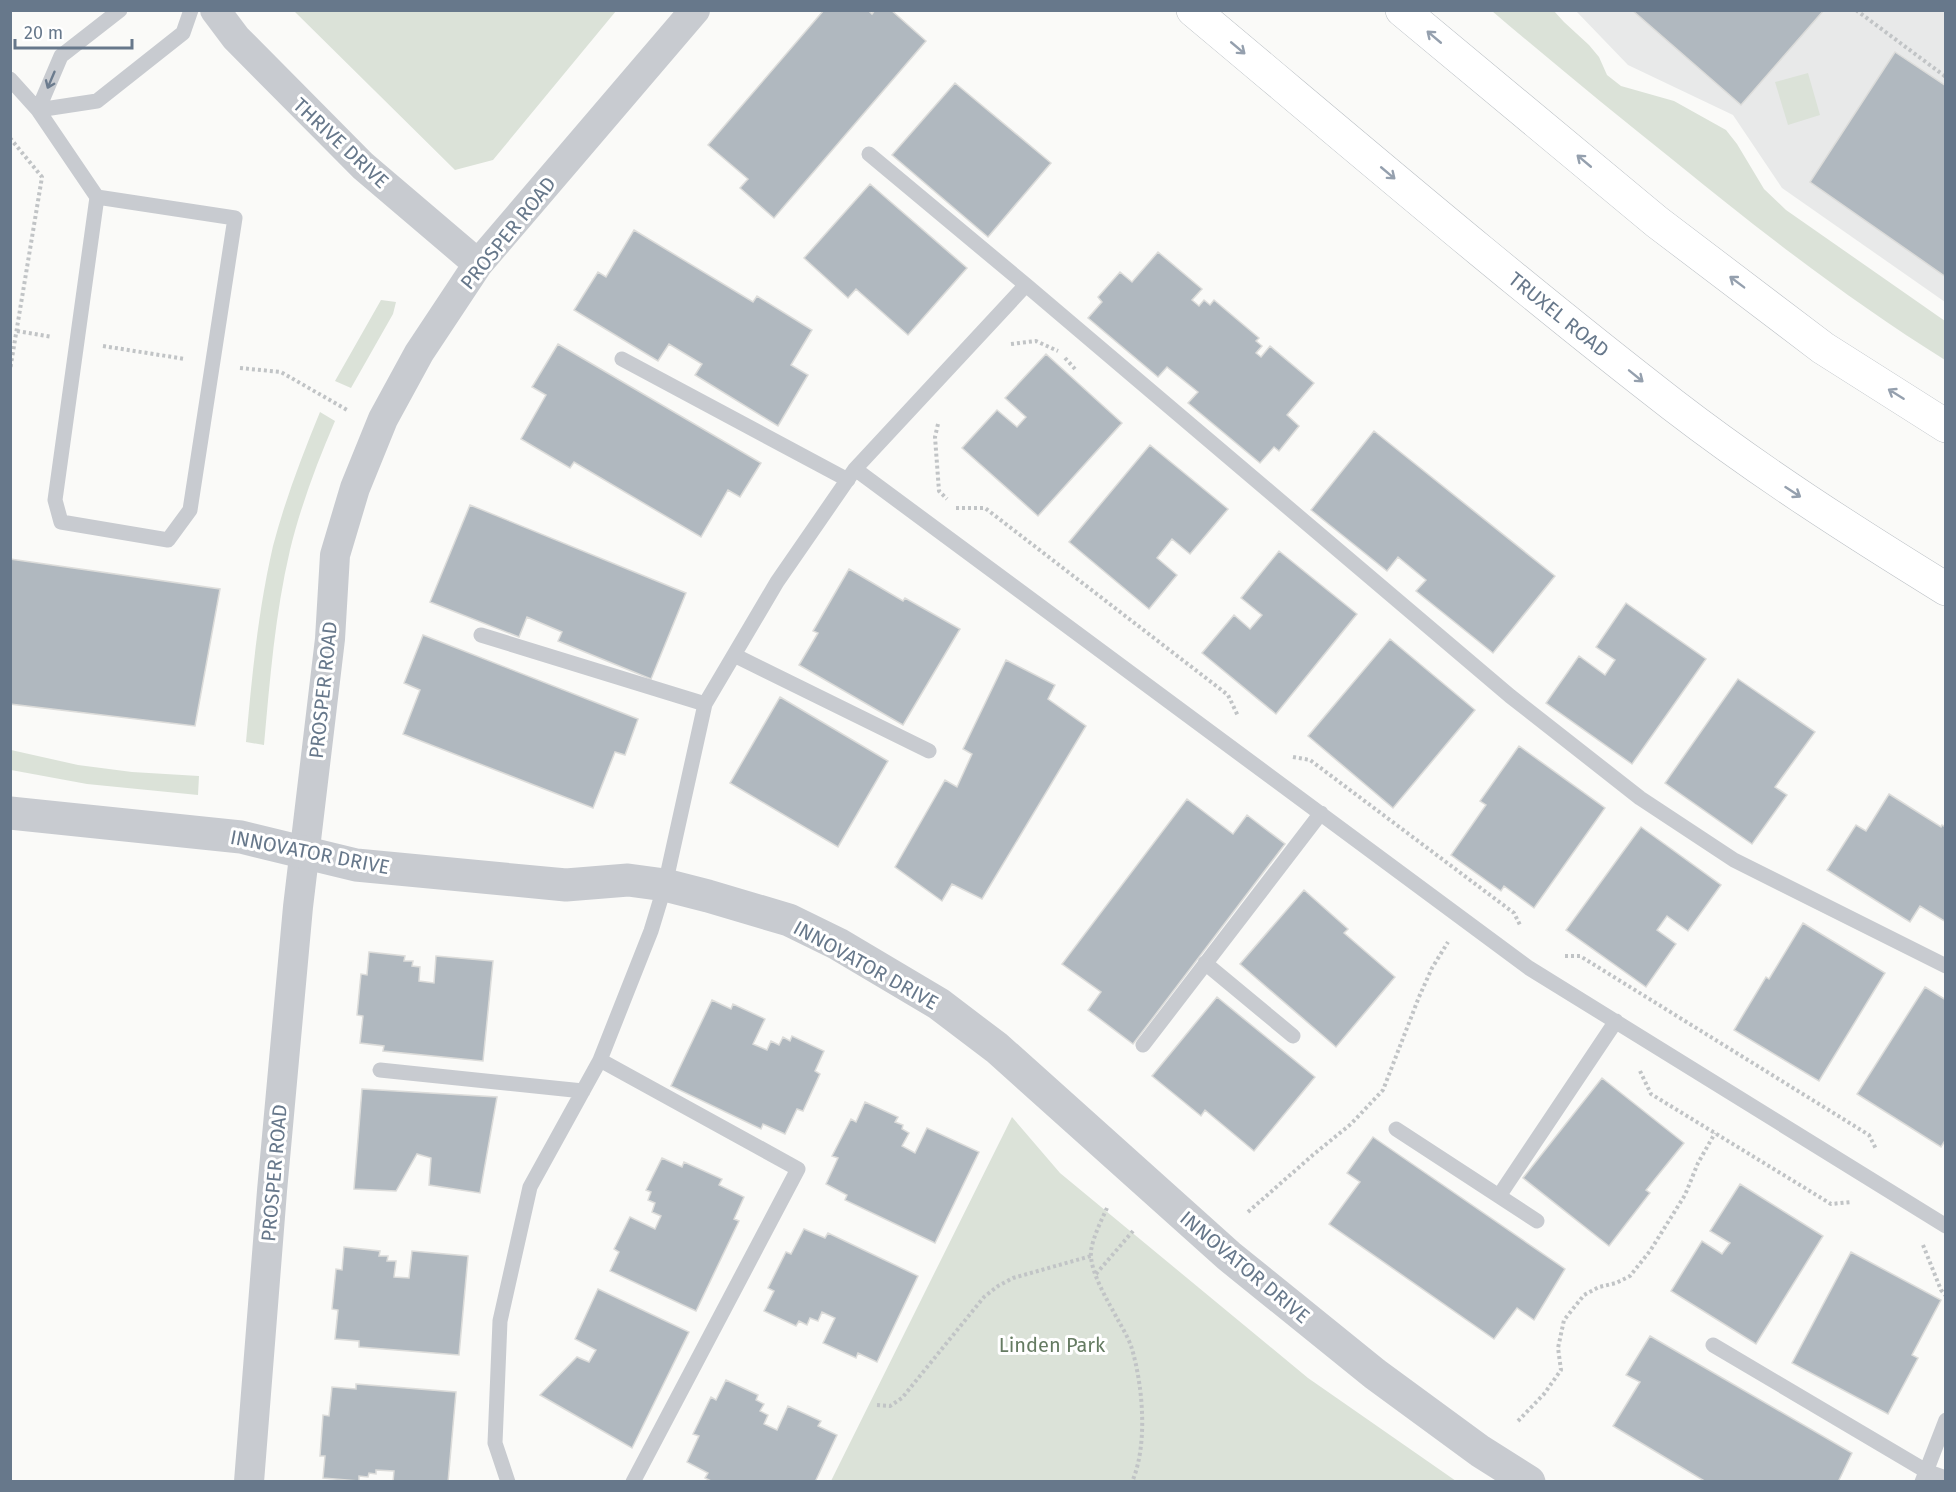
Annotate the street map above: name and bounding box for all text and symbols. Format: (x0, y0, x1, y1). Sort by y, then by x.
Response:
scale bar (15, 12, 132, 50)
text: 20 m (24, 22, 63, 44)
one-way arrow (1427, 30, 1442, 44)
one-way arrow (1230, 41, 1245, 55)
one-way arrow (44, 71, 55, 89)
street label: THRIVE DRIVE (288, 93, 394, 193)
one-way arrow (1576, 155, 1592, 168)
one-way arrow (1380, 166, 1396, 179)
street label: PROSPER ROAD (455, 172, 561, 294)
street label: TRUXEL ROAD (1504, 267, 1614, 362)
one-way arrow (1729, 276, 1745, 289)
one-way arrow (1628, 369, 1644, 382)
one-way arrow (1888, 388, 1905, 400)
one-way arrow (1784, 486, 1801, 498)
street label: PROSPER ROAD (304, 620, 342, 760)
street label: INNOVATOR DRIVE (228, 825, 392, 879)
street label: INNOVATOR DRIVE (789, 915, 943, 1015)
street label: PROSPER ROAD (256, 1103, 292, 1243)
street label: INNOVATOR DRIVE (1175, 1206, 1315, 1328)
park label: Linden Park (999, 1333, 1106, 1357)

